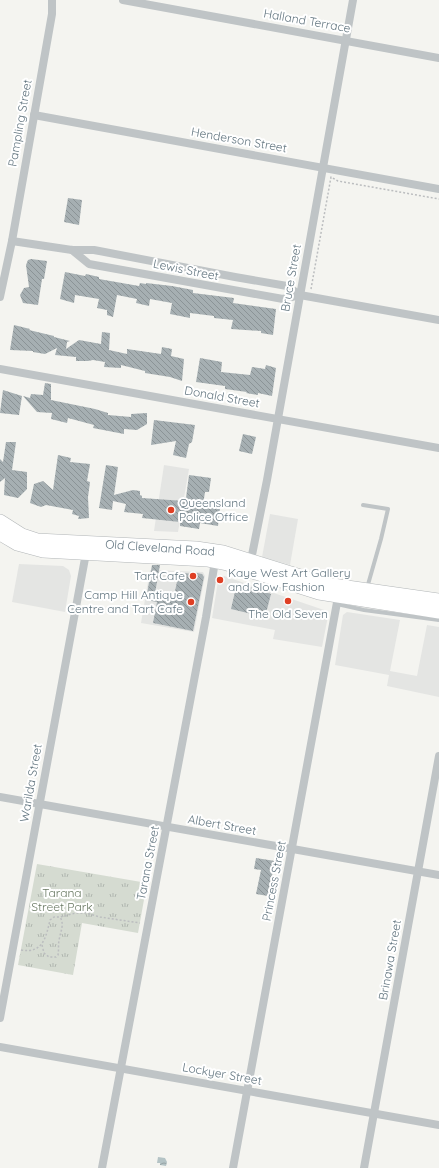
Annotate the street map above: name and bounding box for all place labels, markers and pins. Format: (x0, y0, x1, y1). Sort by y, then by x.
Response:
place label: Queensland Police Office (179, 495, 248, 524)
marker: Queensland Police Office (166, 505, 176, 515)
place label: Kaye West Art Gallery and Slow Fashion (228, 565, 350, 594)
place label: Tart Cafe (134, 568, 185, 583)
marker: Tart Cafe (188, 571, 198, 581)
marker: Kaye West Art Gallery and Slow Fashion (215, 575, 225, 585)
place label: Camp Hill Antique Centre and Tart Cafe (67, 587, 183, 616)
marker: The Old Seven (283, 596, 293, 606)
marker: Camp Hill Antique Centre and Tart Cafe (186, 597, 196, 607)
place label: The Old Seven (248, 606, 328, 621)

